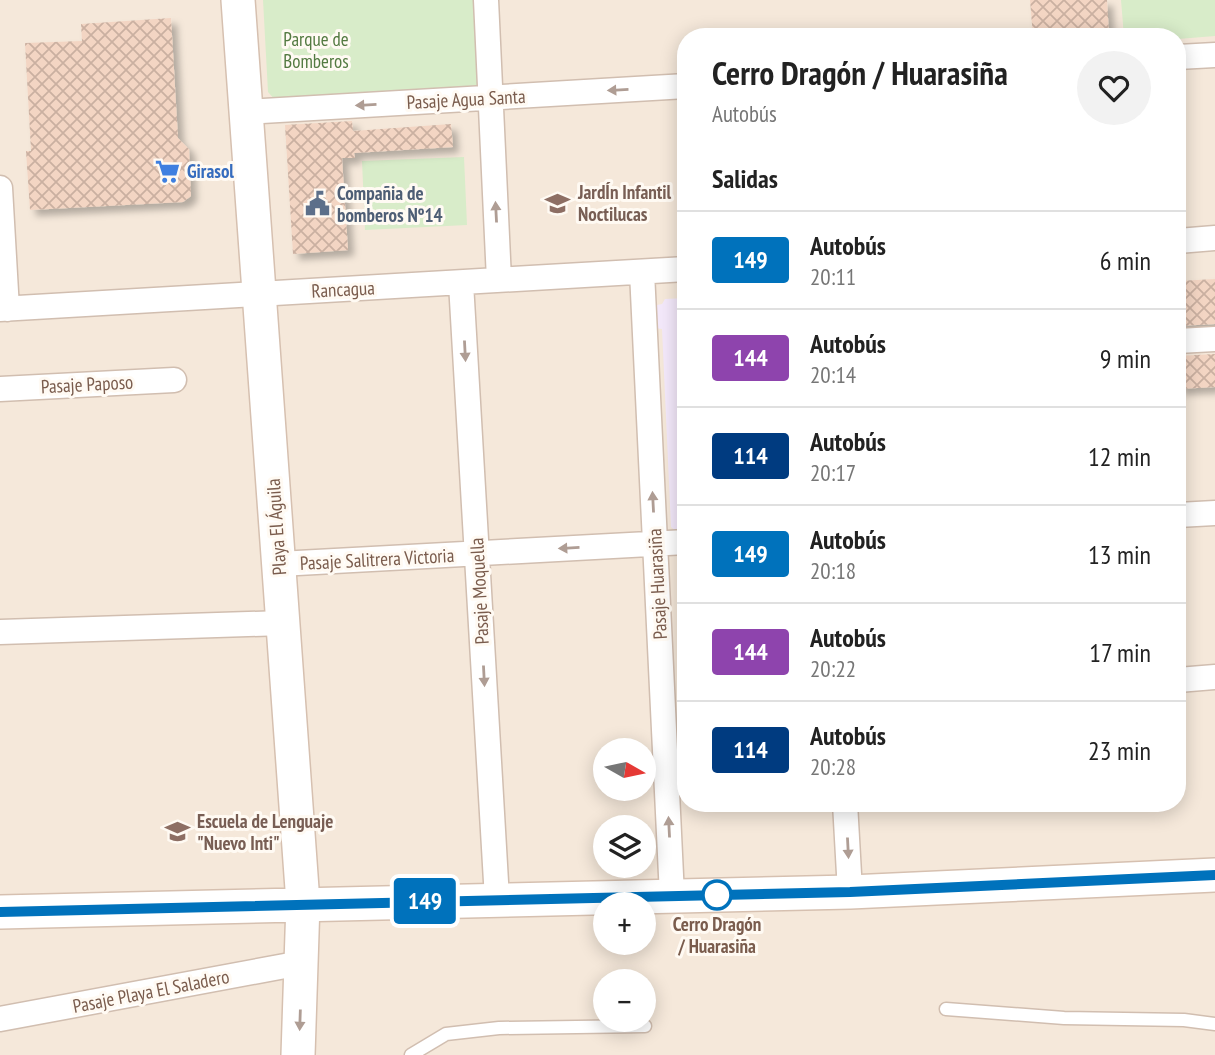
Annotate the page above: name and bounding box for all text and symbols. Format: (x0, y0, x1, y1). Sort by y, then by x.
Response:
park label: Parque de Bomberos (283, 27, 349, 73)
text: Cerro Dragón / Huarasiña (712, 51, 1008, 94)
button: heart (1077, 51, 1151, 125)
street label: Pasaje Agua Santa (406, 84, 526, 114)
one-way arrow (607, 85, 629, 96)
text: Autobús (712, 99, 777, 128)
one-way arrow (355, 100, 377, 111)
supermarket icon: Girasol (153, 157, 181, 185)
place label: Girasol (187, 159, 234, 183)
text: Salidas (712, 162, 778, 195)
place label: JardÍn Infantil Noctilucas (577, 180, 672, 226)
place label: Compañia de bomberos Nº14 (337, 181, 443, 227)
school or university icon: JardÍn Infantil Noctilucas (544, 189, 572, 217)
public building icon: Compañia de bomberos Nº14 (303, 190, 331, 218)
one-way arrow (490, 201, 501, 223)
text: Autobús (810, 229, 886, 262)
text: 149 (733, 244, 768, 275)
text: 6 min (1100, 244, 1151, 277)
text: 20:11 (810, 262, 856, 291)
street label: Rancagua (311, 275, 375, 303)
text: Autobús (810, 327, 886, 360)
one-way arrow (459, 340, 470, 362)
text: 144 (733, 342, 768, 373)
text: 9 min (1100, 342, 1151, 375)
text: 20:14 (810, 360, 856, 389)
street label: Pasaje Paposo (40, 370, 134, 398)
text: Autobús (810, 425, 886, 458)
text: 114 (733, 440, 768, 471)
text: 12 min (1088, 440, 1151, 473)
text: 20:17 (810, 458, 856, 487)
street label: Playa El Águila (261, 478, 291, 576)
one-way arrow (647, 491, 658, 513)
text: Autobús (810, 523, 886, 556)
street label: Pasaje Huarasiña (642, 528, 672, 640)
street label: Pasaje Moquella (464, 537, 494, 645)
text: 149 (733, 538, 768, 569)
text: 13 min (1088, 538, 1151, 571)
street label: Pasaje Salitrera Victoria (299, 543, 455, 575)
one-way arrow (558, 543, 580, 554)
text: 20:18 (810, 556, 856, 585)
text: Autobús (810, 621, 886, 654)
text: 144 (733, 636, 768, 667)
text: 17 min (1089, 636, 1151, 669)
text: 20:22 (810, 654, 856, 683)
one-way arrow (479, 665, 490, 687)
text: Autobús (810, 719, 886, 752)
text: 114 (733, 734, 768, 765)
text: 23 min (1088, 734, 1151, 767)
north arrow (593, 738, 656, 802)
map controls (593, 738, 656, 1032)
text: 20:28 (810, 752, 856, 781)
place label: Escuela de Lenguaje "Nuevo Inti" (197, 809, 333, 855)
button: layers (593, 815, 656, 878)
one-way arrow (663, 816, 674, 838)
school or university icon: Escuela de Lenguaje "Nuevo Inti" (163, 818, 191, 846)
one-way arrow (843, 837, 854, 859)
line badge: 149 (385, 878, 465, 924)
marker: Cerro Dragón / Huarasiña (702, 880, 732, 910)
text: 149 (408, 885, 442, 916)
button: + (593, 892, 656, 955)
place label: Cerro Dragón / Huarasiña (673, 912, 761, 958)
street label: Pasaje Playa El Saladero (71, 964, 231, 1018)
button: − (593, 969, 656, 1032)
one-way arrow (294, 1010, 305, 1032)

